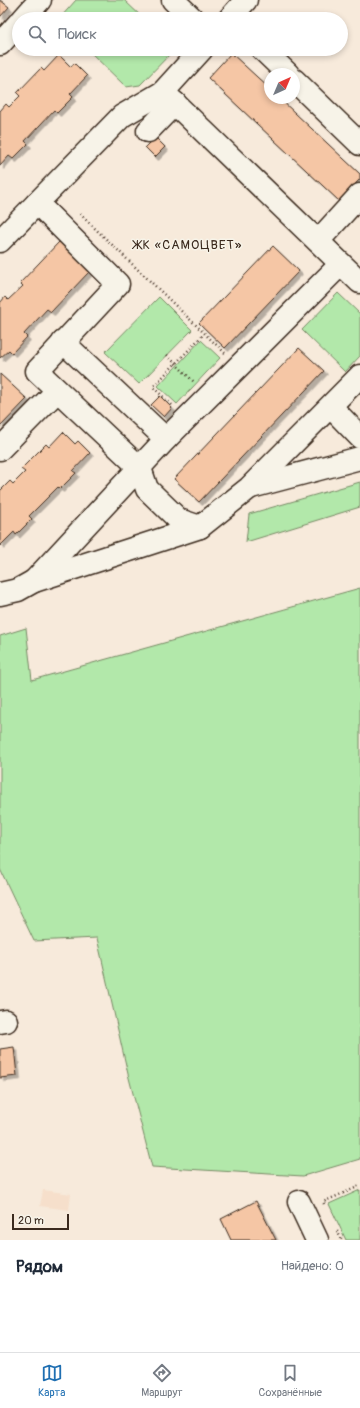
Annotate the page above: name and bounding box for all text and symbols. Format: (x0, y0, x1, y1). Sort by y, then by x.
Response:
search box (12, 12, 348, 56)
icon: search (26, 23, 48, 45)
text: Поиск (58, 25, 97, 44)
north arrow (264, 68, 300, 104)
district label: ЖК «САМОЦВЕТ» (132, 237, 242, 253)
scale bar (12, 1212, 69, 1231)
text: 20 m (18, 1214, 44, 1227)
text: Рядом (16, 1256, 63, 1277)
text: Найдено: 0 (281, 1258, 344, 1274)
tab: Карта (38, 1362, 65, 1399)
tab: Маршрут (141, 1362, 183, 1399)
tab: Сохранённые (259, 1362, 322, 1399)

